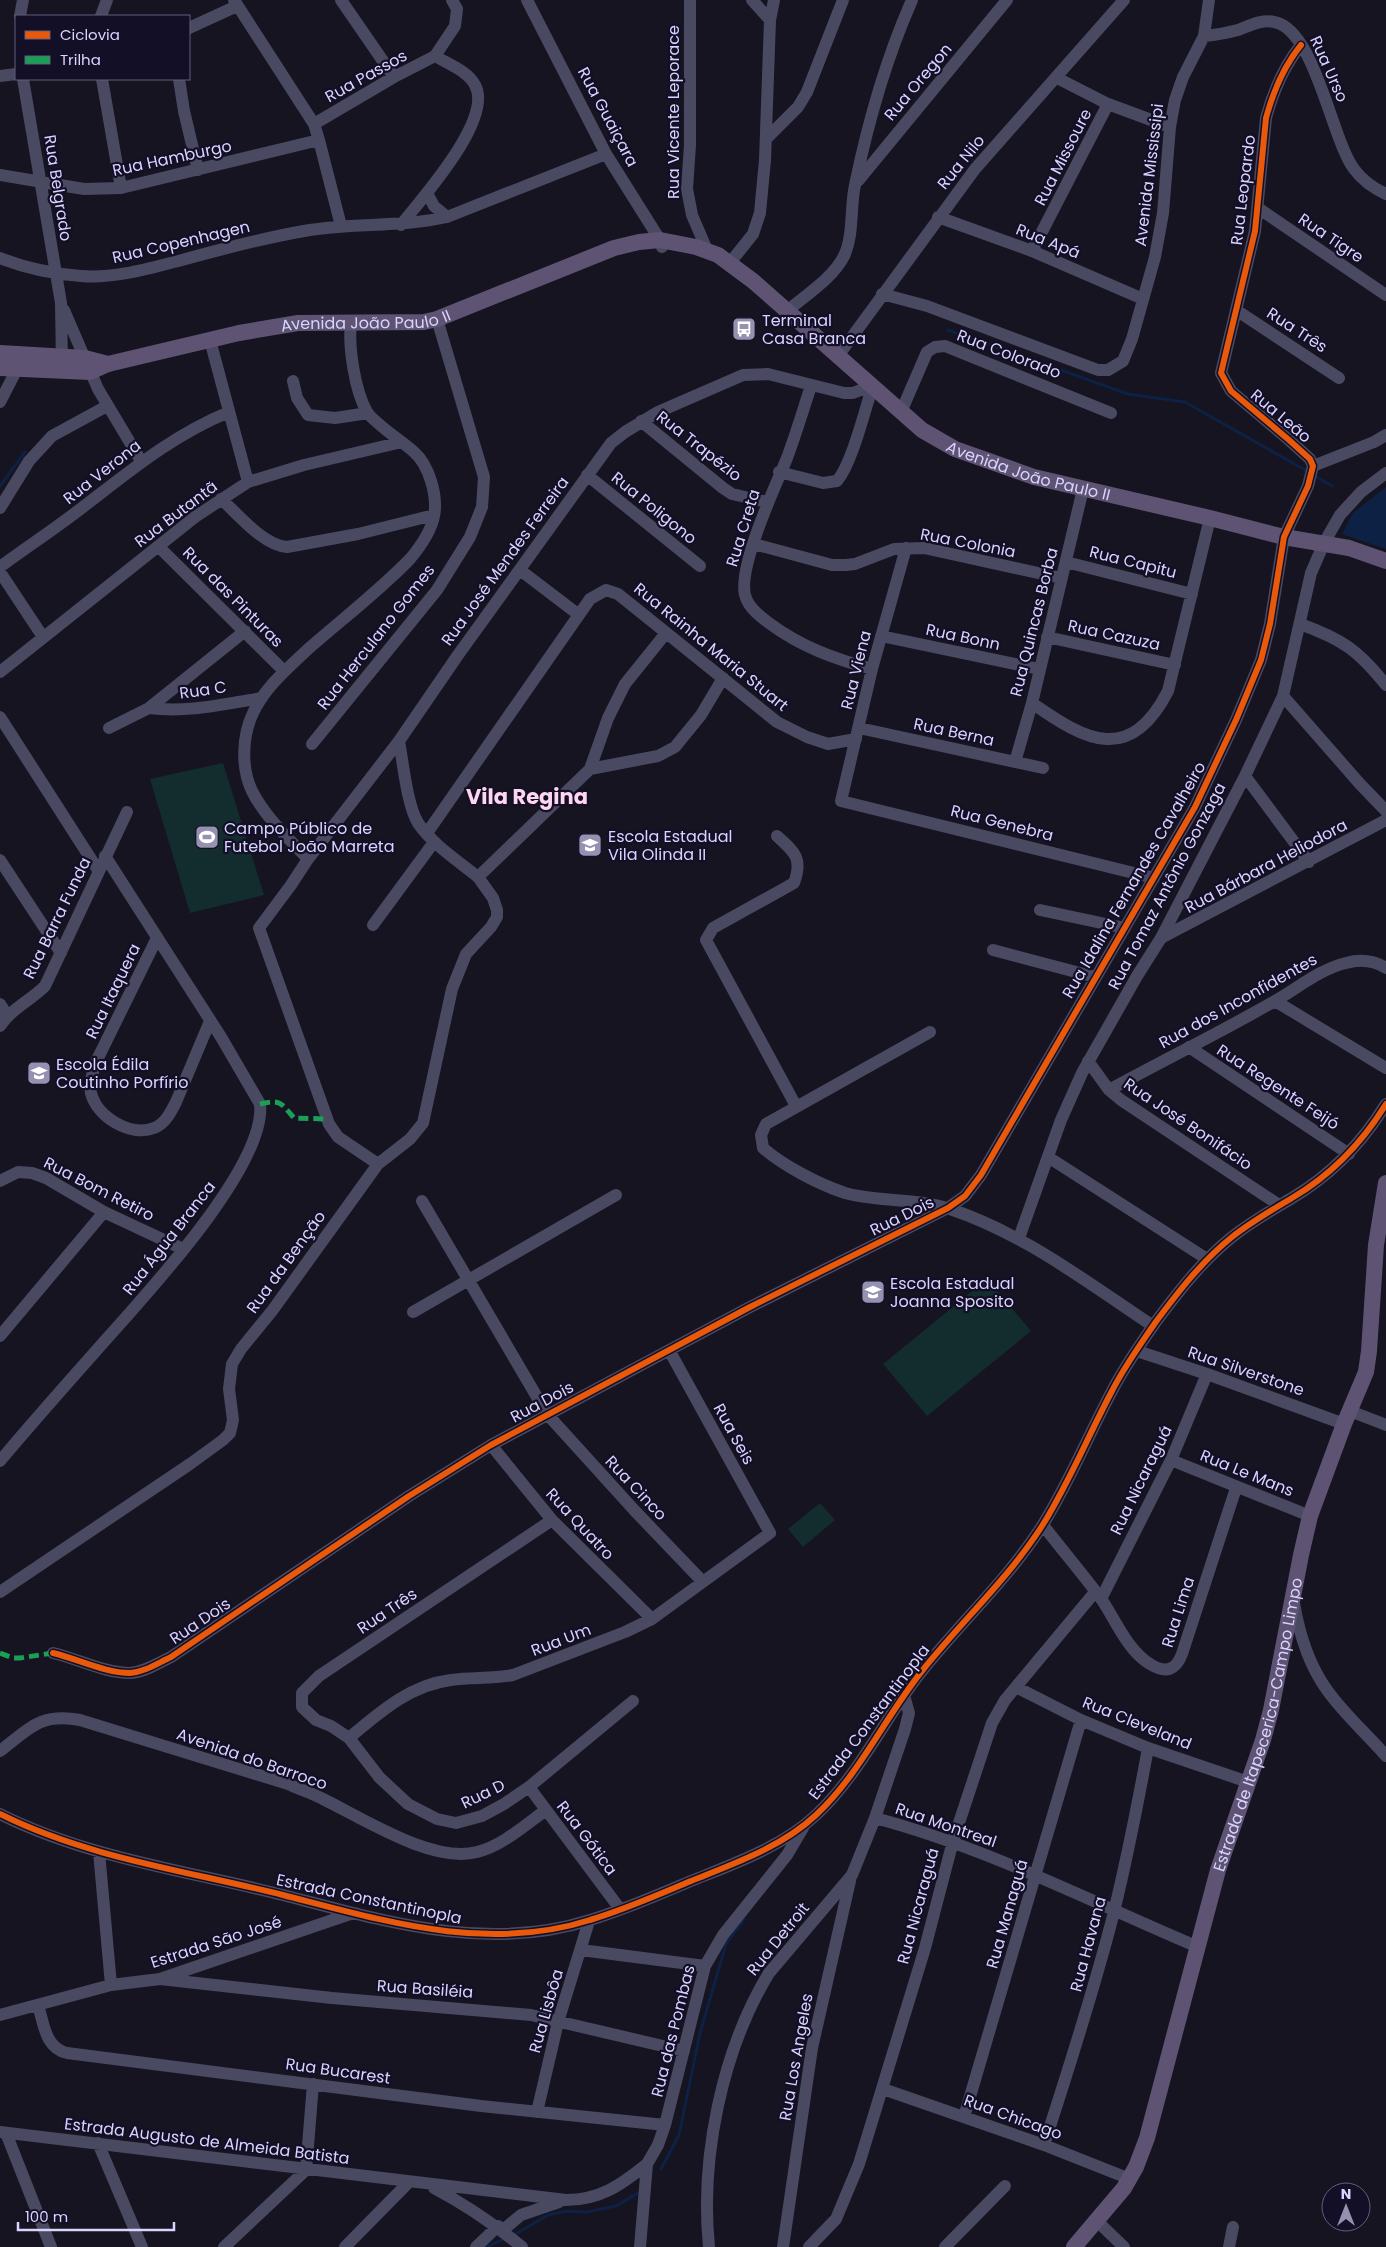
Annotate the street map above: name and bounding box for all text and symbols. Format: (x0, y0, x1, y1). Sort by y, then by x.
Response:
legend (15, 15, 190, 80)
text: Ciclovia (60, 24, 120, 45)
street label: Rua Vicente Leporace (662, 25, 685, 199)
street label: Rua Urso (1304, 32, 1354, 106)
street label: Rua Oregon (879, 38, 957, 126)
street label: Rua Passos (321, 44, 411, 108)
text: Trilha (60, 49, 101, 70)
street label: Rua Guaiçara (572, 63, 644, 171)
street label: Avenida Mississipi (1129, 102, 1169, 248)
street label: Rua Missoure (1029, 105, 1097, 209)
street label: Rua Nilo (932, 130, 990, 194)
street label: Rua Belgrado (38, 133, 78, 243)
street label: Rua Hamburgo (110, 134, 234, 182)
street label: Rua Leopardo (1225, 134, 1261, 246)
street label: Rua Tigre (1294, 208, 1368, 268)
street label: Rua Copenhagen (110, 215, 252, 269)
street label: Rua Apá (1012, 218, 1084, 264)
street label: Rua Três (1262, 302, 1332, 358)
street label: Avenida João Paulo II (279, 303, 454, 337)
place label: Terminal Casa Branca (762, 309, 866, 350)
bus stop icon: Terminal Casa Branca (731, 316, 757, 342)
street label: Rua Colorado (954, 324, 1064, 384)
street label: Rua Leão (1246, 384, 1316, 448)
street label: Rua Trapézio (651, 405, 747, 487)
street label: Rua Verona (58, 434, 146, 510)
street label: Avenida João Paulo II (942, 435, 1113, 506)
street label: Rua Poligono (606, 466, 702, 550)
street label: Rua José Mendes Ferreira (436, 472, 574, 650)
street label: Rua Butantã (130, 475, 222, 553)
street label: Rua Creta (720, 486, 766, 570)
street label: Rua Colonia (918, 522, 1018, 564)
street label: Rua Capitu (1087, 540, 1179, 584)
street label: Rua das Pinturas (178, 542, 288, 652)
street label: Rua Quincas Borba (1004, 545, 1064, 699)
street label: Rua Herculano Gomes (312, 559, 440, 715)
street label: Rua Rainha Maria Stuart (629, 577, 793, 717)
street label: Rua Cazuza (1066, 614, 1162, 656)
street label: Rua Bonn (924, 618, 1002, 656)
street label: Rua Viena (835, 628, 877, 712)
street label: Rua C (178, 675, 228, 705)
street label: Rua Berna (912, 712, 996, 752)
street label: Rua Idalina Fernandes Cavalheiro (1057, 757, 1211, 1003)
street label: Rua Tomaz Antônio Gonzaga (1103, 779, 1231, 993)
district label: Vila Regina (466, 782, 588, 811)
street label: Rua Genebra (948, 799, 1056, 847)
street label: Rua Bárbara Heliodora (1181, 813, 1351, 919)
place label: Campo Público de Futebol João Marreta (224, 817, 394, 858)
sports icon: Campo Público de Futebol João Marreta (194, 824, 220, 850)
place label: Escola Estadual Vila Olinda II (608, 825, 733, 866)
school or university icon: Escola Estadual Vila Olinda II (577, 832, 603, 858)
street label: Rua Barra Funda (18, 853, 96, 983)
street label: Rua Itaquera (80, 939, 146, 1043)
street label: Rua dos Inconfidentes (1155, 948, 1321, 1054)
street label: Rua Regente Feijó (1212, 1039, 1344, 1135)
place label: Escola Édila Coutinho Porfírio (56, 1053, 188, 1094)
school or university icon: Escola Édila Coutinho Porfírio (26, 1060, 52, 1086)
street label: Rua José Bonifácio (1119, 1072, 1257, 1176)
street label: Rua Bom Retiro (40, 1151, 158, 1227)
street label: Rua Água Branca (117, 1176, 221, 1300)
street label: Rua Dois (866, 1191, 938, 1241)
street label: Rua da Benção (241, 1206, 331, 1318)
place label: Escola Estadual Joanna Sposito (890, 1272, 1015, 1313)
school or university icon: Escola Estadual Joanna Sposito (860, 1279, 886, 1305)
street label: Rua Silverstone (1185, 1340, 1307, 1402)
street label: Rua Dois (506, 1376, 578, 1428)
street label: Rua Seis (708, 1399, 760, 1469)
street label: Rua Nicaraguá (1104, 1421, 1178, 1539)
street label: Rua Le Mans (1197, 1444, 1297, 1502)
street label: Rua Cinco (600, 1450, 672, 1526)
street label: Rua Quatro (541, 1483, 619, 1565)
street label: Rua Lima (1156, 1574, 1200, 1650)
street label: Estrada de Itapecerica-Campo Limpo (1207, 1576, 1308, 1874)
street label: Rua Três (352, 1582, 422, 1640)
street label: Rua Dois (165, 1592, 235, 1650)
street label: Rua Um (528, 1618, 594, 1662)
street label: Estrada Constantinopla (803, 1640, 935, 1804)
street label: Rua Cleveland (1079, 1691, 1195, 1755)
street label: Avenida do Barroco (174, 1722, 330, 1796)
street label: Rua D (457, 1773, 509, 1815)
street label: Rua Gótica (551, 1796, 623, 1880)
street label: Rua Montreal (892, 1797, 1000, 1853)
street label: Rua Nicaraguá (891, 1845, 945, 1967)
street label: Rua Managuá (980, 1857, 1034, 1971)
street label: Estrada Constantinopla (274, 1868, 464, 1930)
street label: Rua Havana (1064, 1894, 1112, 1994)
street label: Rua Detroit (741, 1897, 815, 1980)
street label: Estrada São José (147, 1910, 285, 1974)
street label: Rua das Pombas (645, 1963, 701, 2099)
street label: Rua Lisbôa (523, 1966, 569, 2056)
street label: Rua Basiléia (376, 1974, 474, 2004)
street label: Rua Los Angeles (773, 1992, 819, 2122)
street label: Rua Bucarest (284, 2052, 392, 2090)
street label: Rua Chicago (961, 2089, 1065, 2145)
street label: Estrada Augusto de Almeida Batista (63, 2112, 351, 2170)
north arrow (1321, 2182, 1371, 2232)
text: N (1341, 2184, 1351, 2204)
scale bar (18, 2200, 174, 2232)
text: 100 m (25, 2206, 68, 2227)

